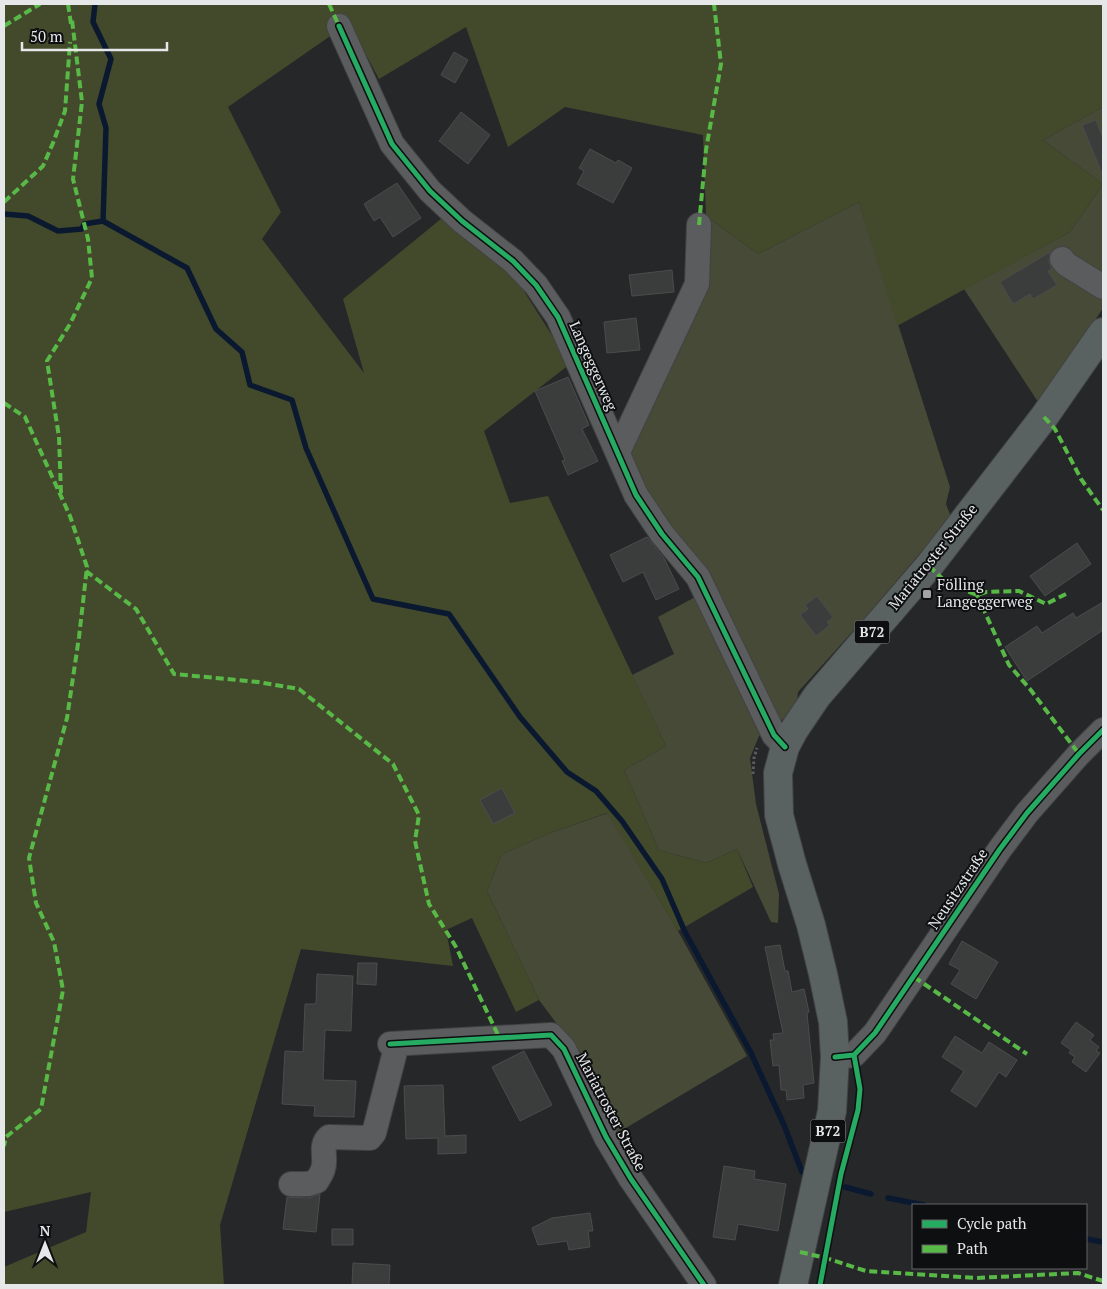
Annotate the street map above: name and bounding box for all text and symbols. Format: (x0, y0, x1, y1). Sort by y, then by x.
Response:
scale bar (22, 20, 168, 52)
text: 50 m (30, 26, 63, 46)
street label: Langeggerweg (565, 318, 623, 414)
street label: Mariatroster Straße (883, 499, 981, 614)
place label: Fölling Langeggerweg (937, 574, 1034, 611)
marker: Fölling Langeggerweg (921, 588, 933, 600)
road number: B72 (854, 620, 890, 644)
street label: Neusitzstraße (923, 844, 992, 933)
street label: Mariatroster Straße (572, 1049, 651, 1174)
road number: B72 (810, 1120, 846, 1142)
legend (912, 1204, 1087, 1269)
text: Cycle path (957, 1213, 1027, 1233)
north arrow (20, 1219, 70, 1269)
text: N (40, 1221, 51, 1240)
text: Path (957, 1238, 988, 1258)

